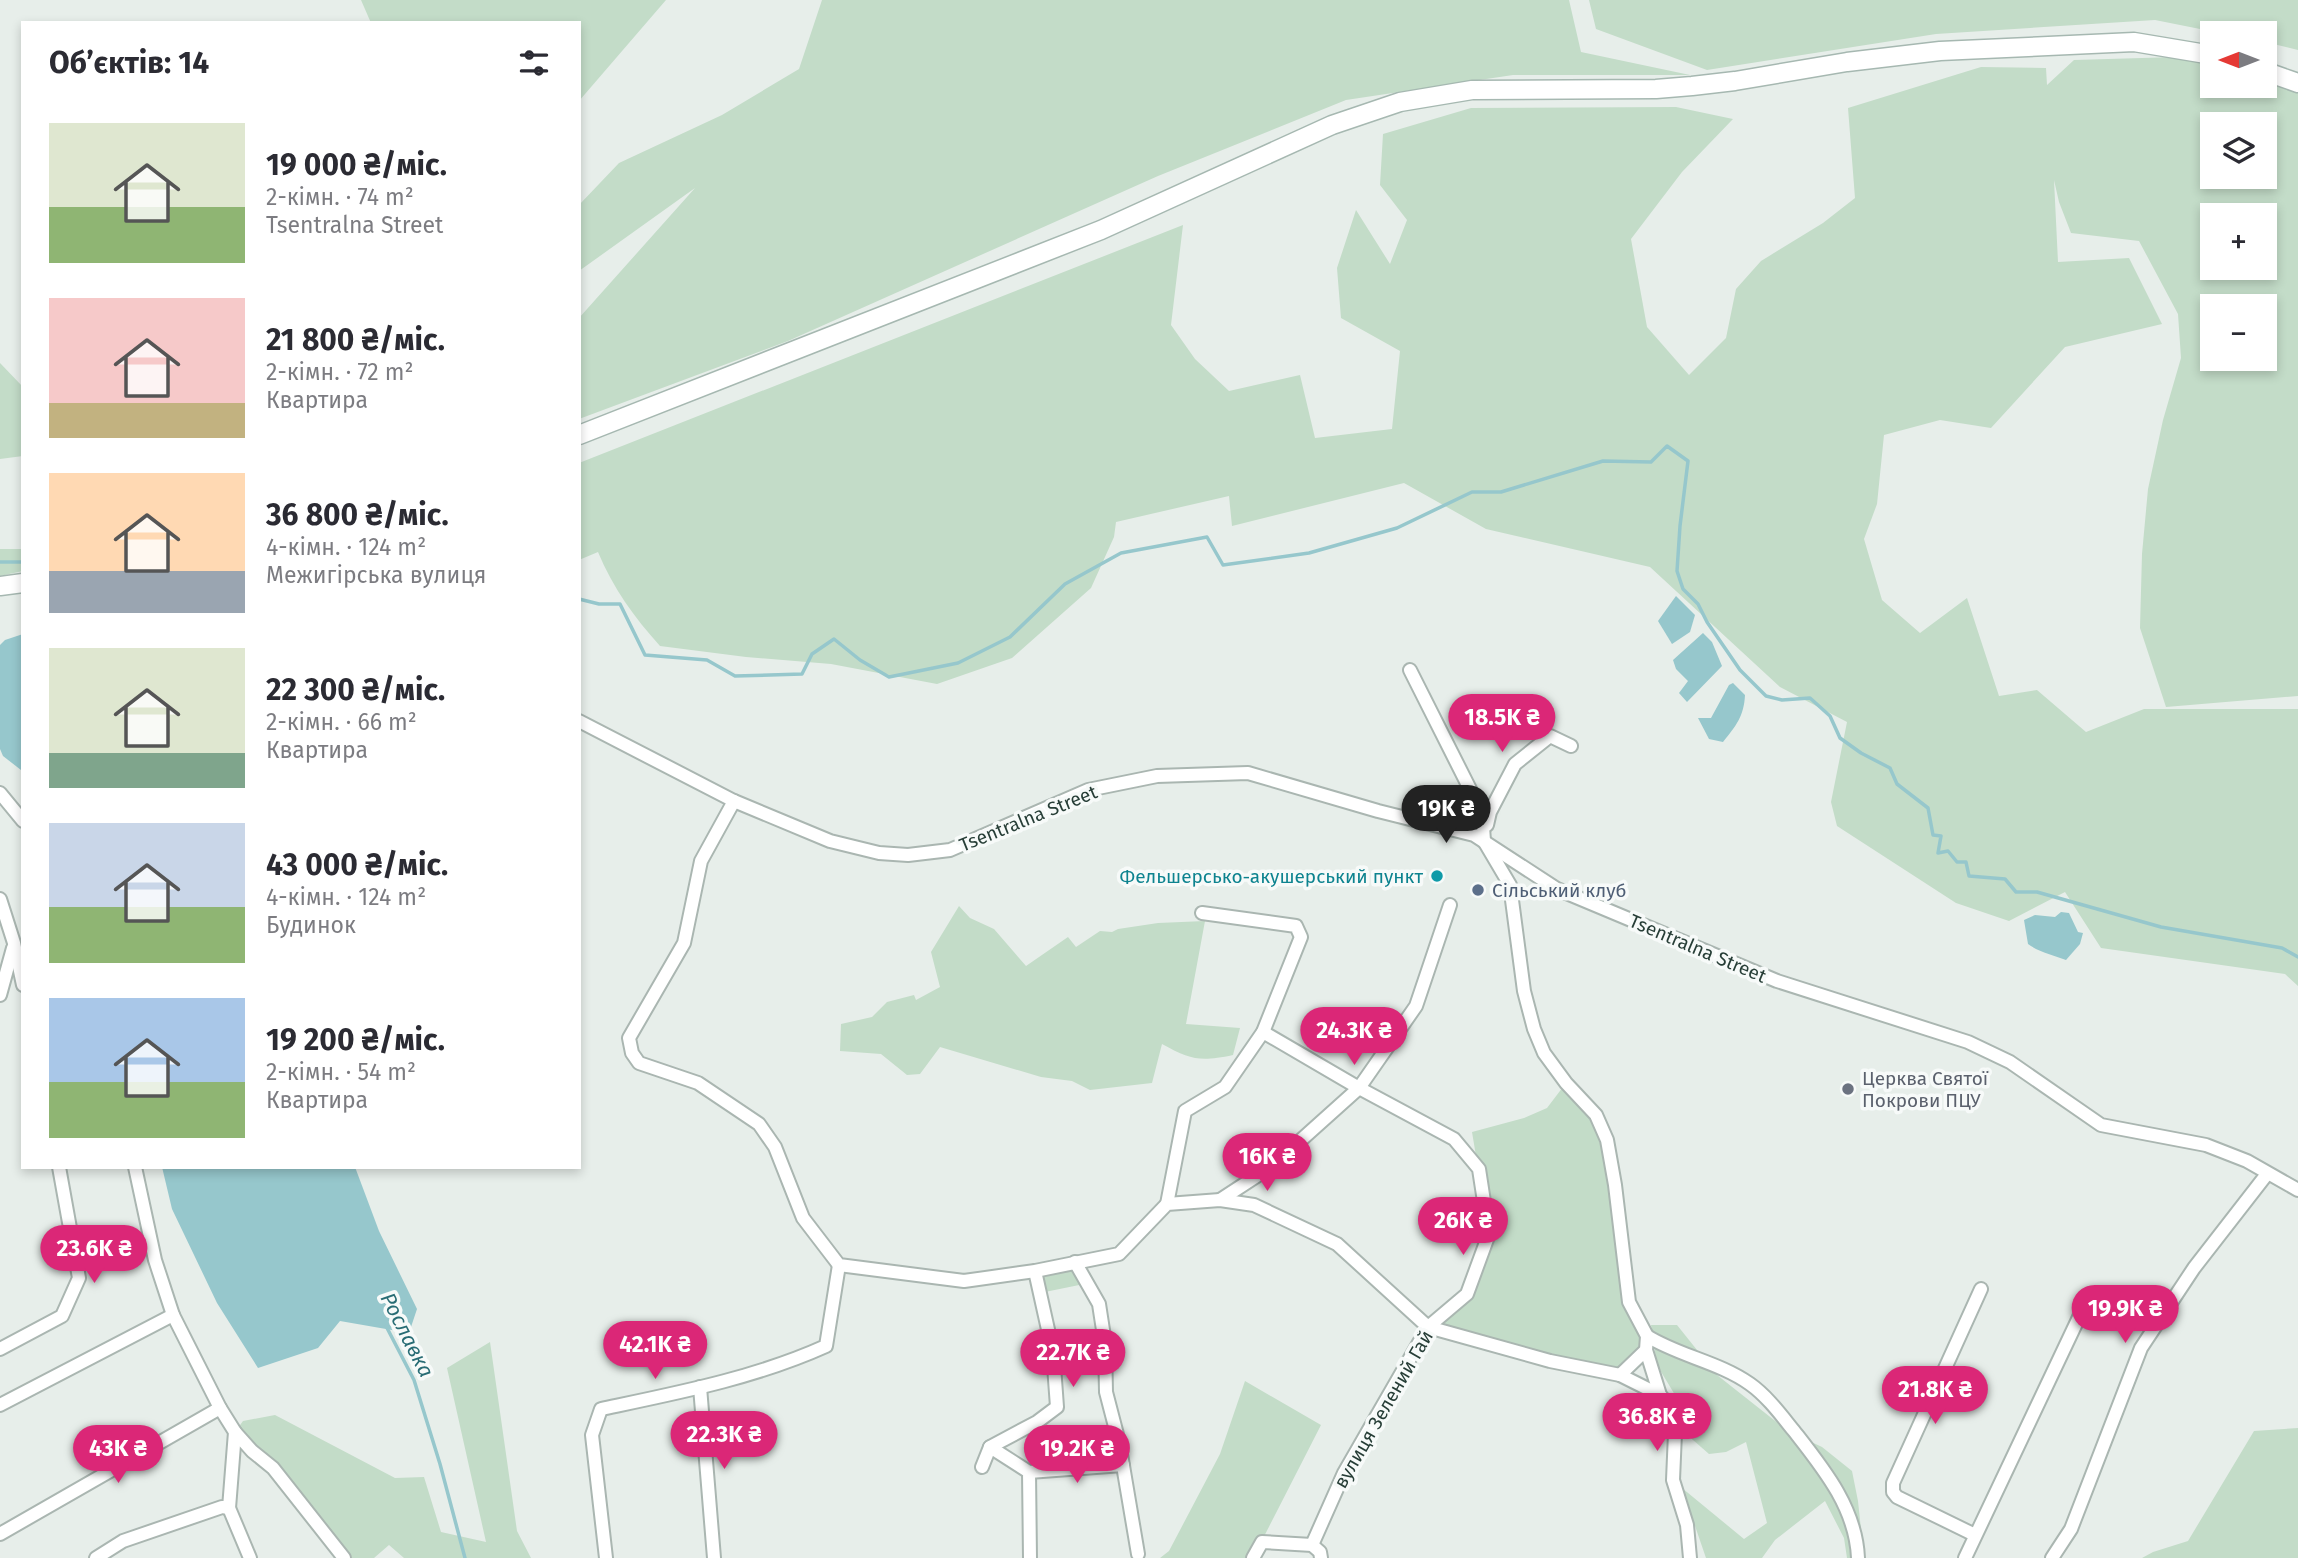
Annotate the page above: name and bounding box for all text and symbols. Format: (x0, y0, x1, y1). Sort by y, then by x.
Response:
north arrow (2200, 21, 2277, 98)
map controls (2200, 21, 2277, 371)
icon: filters (515, 44, 553, 82)
text: Об’єктів: 14 (49, 45, 209, 81)
button: layers (2200, 112, 2277, 189)
text: 19 000 ₴/міс. (266, 147, 447, 183)
icon: home (105, 151, 189, 235)
text: 2-кімн. · 74 m² (266, 183, 414, 211)
button: + (2200, 203, 2277, 280)
text: Tsentralna Street (266, 211, 443, 239)
button: − (2200, 294, 2277, 371)
text: 21 800 ₴/міс. (266, 322, 445, 358)
icon: home (105, 326, 189, 410)
text: 2-кімн. · 72 m² (266, 358, 414, 386)
text: Квартира (266, 386, 368, 414)
text: 36 800 ₴/міс. (266, 497, 449, 533)
icon: home (105, 501, 189, 585)
text: 4-кімн. · 124 m² (266, 533, 426, 561)
text: Межигірська вулиця (266, 561, 487, 589)
text: 22 300 ₴/міс. (266, 672, 445, 708)
icon: home (105, 676, 189, 760)
pin: 18.5K ₴ (1437, 694, 1567, 754)
text: 18.5K ₴ (1464, 703, 1540, 731)
text: 2-кімн. · 66 m² (266, 708, 417, 736)
text: Квартира (266, 736, 368, 764)
street label: Tsentralna Street (956, 780, 1101, 857)
pin: 19K ₴ (1397, 786, 1495, 845)
text: 19K ₴ (1418, 794, 1474, 822)
text: 43 000 ₴/міс. (266, 847, 448, 883)
icon: home (105, 851, 189, 935)
place label: Фельшерсько-акушерський пункт (1120, 865, 1423, 888)
marker: Фельшерсько-акушерський пункт (1429, 868, 1445, 884)
place label: Сільський клуб (1492, 879, 1626, 902)
marker: Сільський клуб (1470, 882, 1486, 898)
text: 4-кімн. · 124 m² (266, 883, 426, 911)
street label: Tsentralna Street (1626, 909, 1770, 988)
text: Будинок (266, 911, 356, 939)
pin: 24.3K ₴ (1289, 1007, 1419, 1067)
text: 24.3K ₴ (1316, 1016, 1392, 1044)
text: 19 200 ₴/міс. (266, 1022, 445, 1058)
icon: home (105, 1026, 189, 1110)
text: 2-кімн. · 54 m² (266, 1058, 416, 1086)
place label: Церква Святої Покрови ПЦУ (1862, 1067, 1989, 1112)
marker: Церква Святої Покрови ПЦУ (1840, 1081, 1856, 1097)
text: Квартира (266, 1086, 368, 1114)
pin: 16K ₴ (1218, 1134, 1316, 1193)
text: 16K ₴ (1239, 1142, 1295, 1170)
pin: 26K ₴ (1414, 1198, 1512, 1257)
text: 26K ₴ (1434, 1206, 1492, 1234)
pin: 23.6K ₴ (29, 1226, 159, 1285)
text: 23.6K ₴ (56, 1234, 132, 1262)
pin: 19.9K ₴ (2060, 1286, 2190, 1345)
water label: Рославка (375, 1288, 439, 1382)
text: 19.9K ₴ (2088, 1294, 2162, 1322)
pin: 42.1K ₴ (590, 1322, 720, 1381)
street label: вулиця Зелений Гай (1329, 1326, 1438, 1492)
text: 42.1K ₴ (619, 1330, 691, 1358)
pin: 22.7K ₴ (1008, 1330, 1138, 1389)
text: 22.7K ₴ (1036, 1338, 1110, 1366)
pin: 21.8K ₴ (1870, 1366, 2000, 1426)
text: 21.8K ₴ (1898, 1375, 1972, 1403)
pin: 36.8K ₴ (1592, 1394, 1722, 1453)
text: 36.8K ₴ (1618, 1402, 1696, 1430)
pin: 22.3K ₴ (659, 1412, 789, 1471)
text: 22.3K ₴ (687, 1420, 761, 1448)
pin: 43K ₴ (69, 1426, 167, 1485)
pin: 19.2K ₴ (1012, 1426, 1142, 1485)
text: 43K ₴ (89, 1434, 147, 1462)
text: 19.2K ₴ (1040, 1434, 1114, 1462)

